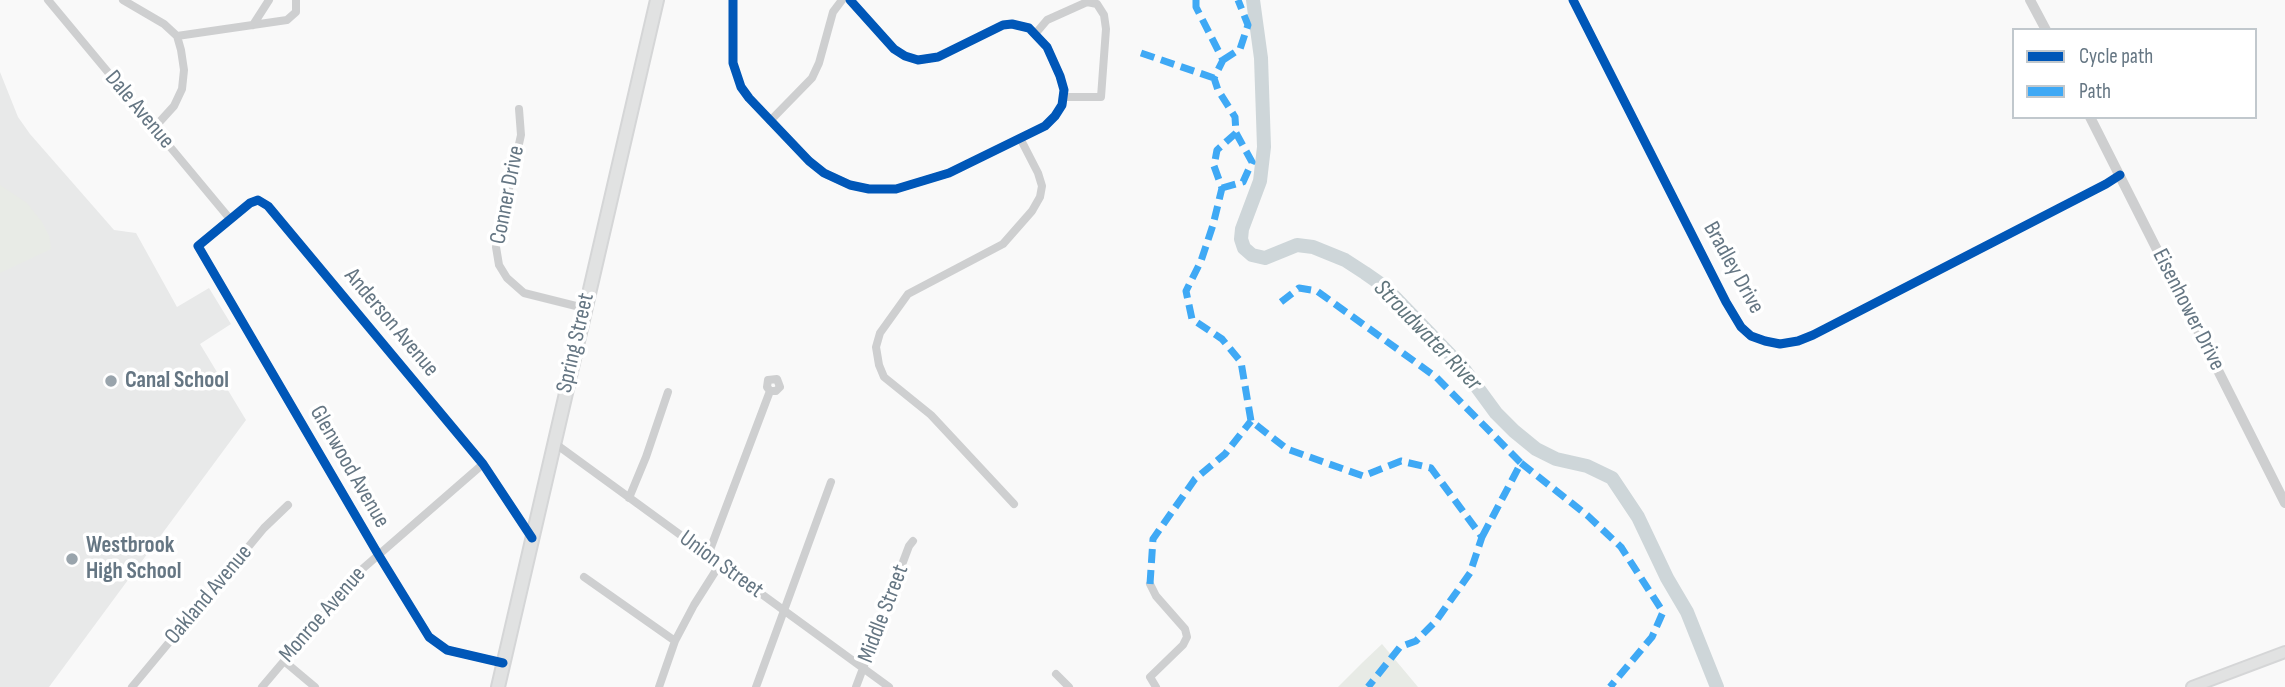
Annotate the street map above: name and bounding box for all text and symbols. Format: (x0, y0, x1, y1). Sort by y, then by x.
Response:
legend (2012, 28, 2257, 119)
text: Cycle path (2079, 44, 2153, 69)
street label: Dale Avenue (98, 65, 180, 155)
text: Path (2079, 79, 2111, 104)
street label: Conner Drive (485, 143, 531, 247)
street label: Bradley Drive (1696, 217, 1770, 319)
street label: Eisenhower Drive (2146, 245, 2230, 375)
street label: Anderson Avenue (338, 263, 444, 383)
water label: Stroudwater River (1367, 275, 1487, 397)
street label: Spring Street (551, 290, 601, 396)
place label: Canal School (125, 367, 229, 395)
marker: Canal School (103, 373, 119, 389)
street label: Glenwood Avenue (303, 401, 395, 533)
street label: Union Street (674, 525, 768, 605)
place label: Westbrook High School (86, 532, 181, 586)
street label: Oakland Avenue (159, 540, 259, 650)
marker: Westbrook High School (64, 551, 80, 567)
street label: Monroe Avenue (274, 561, 372, 669)
street label: Middle Street (853, 561, 915, 667)

